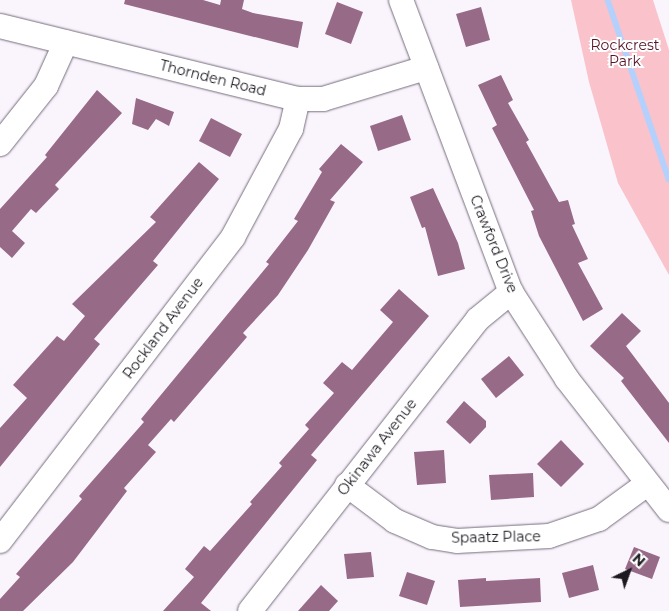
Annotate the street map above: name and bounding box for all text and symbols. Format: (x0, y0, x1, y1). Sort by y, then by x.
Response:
park label: Rockcrest Park (590, 37, 660, 70)
street label: Thornden Road (158, 57, 268, 99)
street label: Crawford Drive (467, 193, 521, 295)
street label: Rockland Avenue (119, 274, 207, 382)
street label: Okinawa Avenue (334, 395, 420, 499)
street label: Spaatz Place (451, 528, 541, 546)
north arrow (604, 546, 654, 596)
text: N (629, 549, 649, 570)

